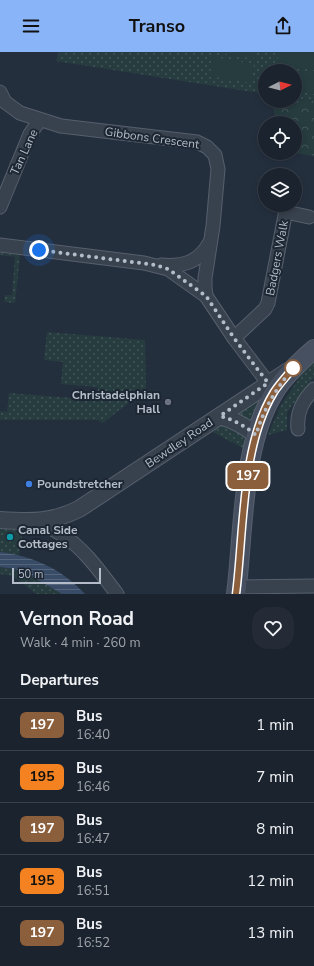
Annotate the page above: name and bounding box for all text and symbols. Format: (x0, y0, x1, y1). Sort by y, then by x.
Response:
text: Transo (129, 14, 185, 38)
icon: menu (20, 15, 42, 37)
icon: share (272, 15, 294, 37)
north arrow (258, 64, 302, 108)
map controls (258, 64, 302, 212)
button: locate (258, 116, 302, 160)
street label: Gibbons Crescent (104, 123, 201, 153)
street label: Tan Lane (6, 127, 42, 177)
button: layers (258, 168, 302, 212)
street label: Badgers Walk (262, 218, 292, 297)
your location (29, 240, 49, 260)
unlabelled marker (284, 359, 302, 377)
place label: Christadelphian Hall (72, 387, 160, 417)
marker: Christadelphian Hall (163, 397, 173, 407)
street label: Bewdley Road (142, 414, 216, 472)
line badge: 197 (225, 463, 271, 489)
text: 197 (235, 466, 261, 485)
place label: Poundstretcher (37, 476, 123, 492)
marker: Poundstretcher (24, 479, 34, 489)
place label: Canal Side Cottages (18, 522, 78, 552)
marker: Canal Side Cottages (5, 532, 15, 542)
scale bar (12, 566, 101, 585)
text: 50 m (18, 567, 43, 582)
text: Vernon Road (20, 606, 134, 632)
button: heart (252, 607, 294, 649)
text: Walk · 4 min · 260 m (20, 634, 141, 652)
text: Departures (20, 670, 99, 690)
text: Bus (76, 706, 102, 726)
text: 197 (29, 715, 55, 734)
text: 1 min (256, 715, 294, 735)
text: 16:40 (76, 726, 110, 744)
text: Bus (76, 758, 102, 778)
text: 195 (29, 767, 55, 786)
text: 7 min (256, 767, 294, 787)
text: 16:46 (76, 778, 110, 796)
text: Bus (76, 810, 102, 830)
text: 197 (29, 819, 55, 838)
text: 8 min (256, 819, 294, 839)
text: 16:47 (76, 830, 110, 848)
text: Bus (76, 862, 102, 882)
text: 195 (29, 871, 55, 890)
text: 12 min (247, 871, 294, 891)
text: 16:51 (76, 882, 110, 900)
text: Bus (76, 914, 102, 934)
text: 197 (29, 923, 55, 942)
text: 13 min (247, 923, 294, 943)
text: 16:52 (76, 934, 110, 952)

